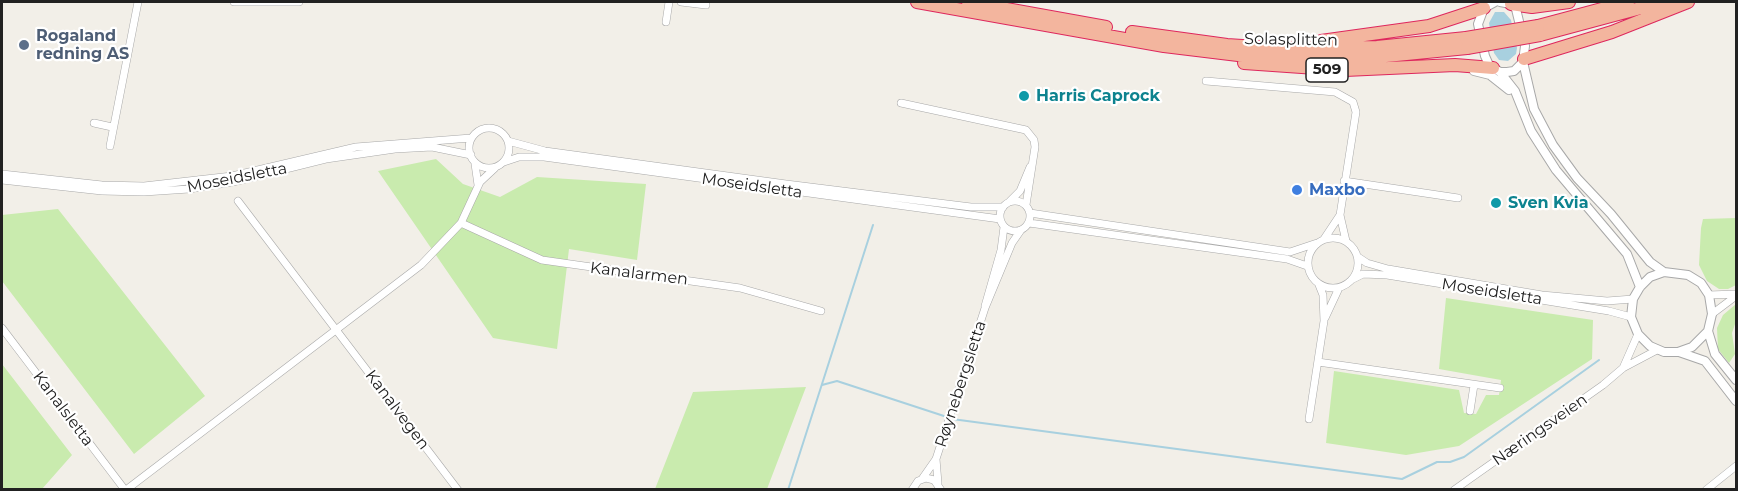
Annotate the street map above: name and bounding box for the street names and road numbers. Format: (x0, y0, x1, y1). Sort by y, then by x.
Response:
street label: Solasplitten (1244, 30, 1338, 50)
road number: 509 (1306, 58, 1348, 82)
street label: Moseidsletta (185, 159, 289, 197)
street label: Moseidsletta (700, 169, 804, 203)
street label: Kanalarmen (589, 258, 689, 290)
street label: Moseidsletta (1440, 275, 1544, 309)
street label: Røynebergsletta (931, 318, 991, 450)
street label: Kanalvegen (361, 366, 433, 454)
street label: Kanalsletta (29, 368, 97, 450)
street label: Næringsveien (1489, 390, 1591, 470)

